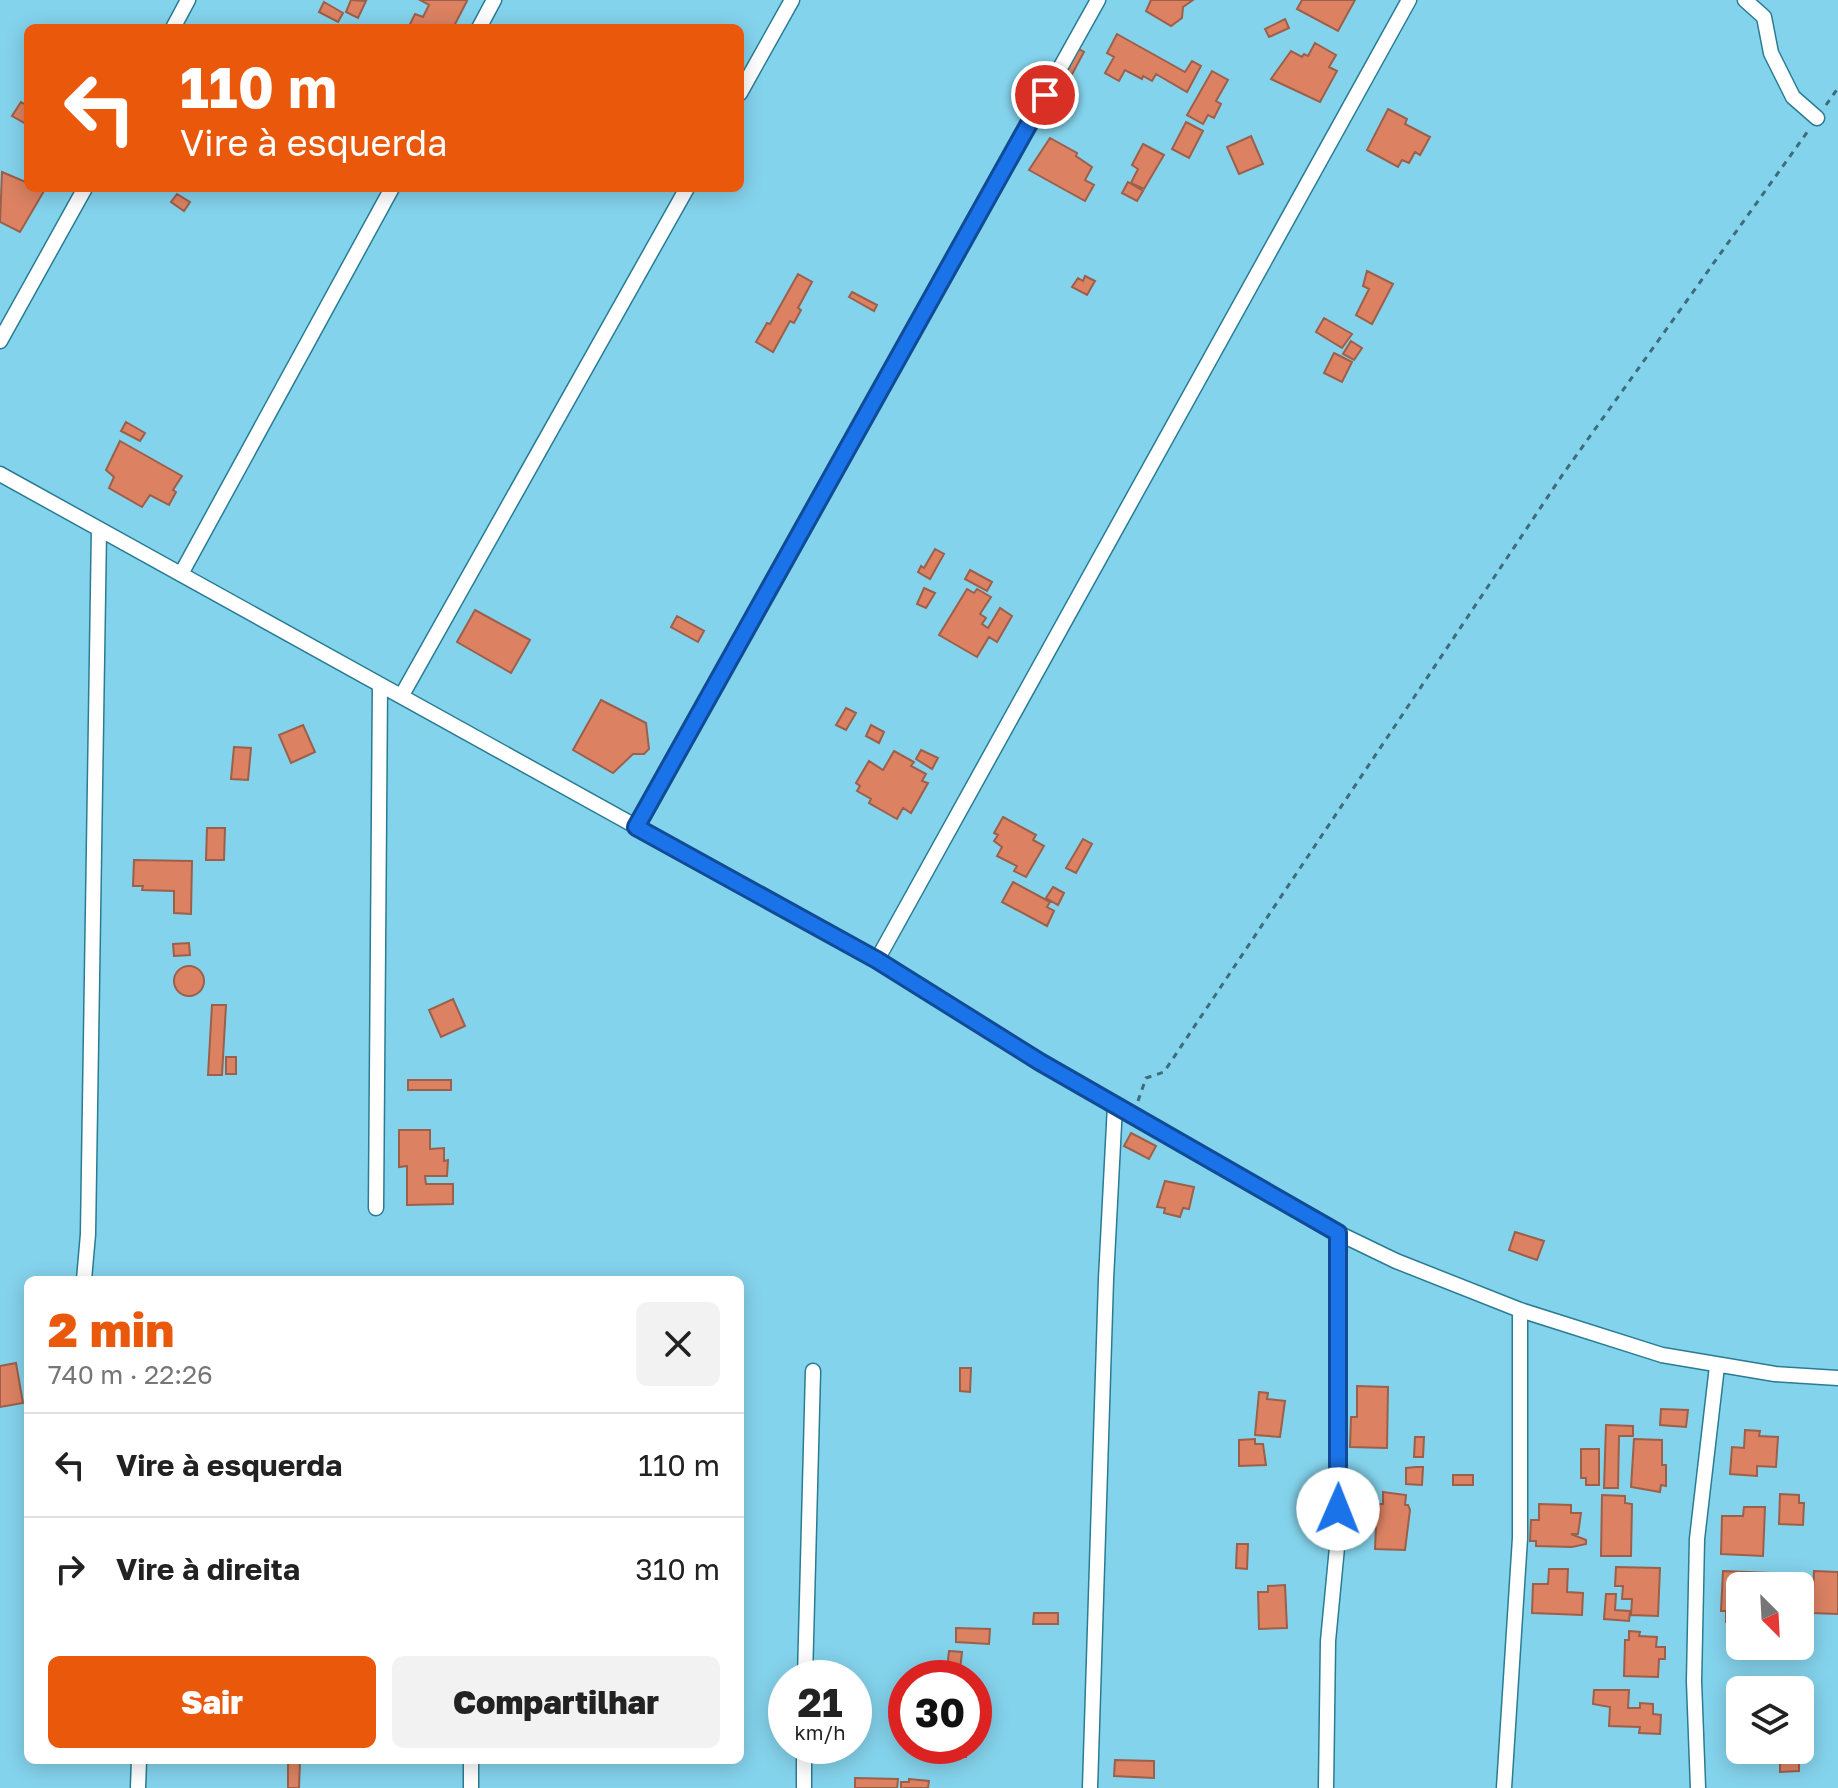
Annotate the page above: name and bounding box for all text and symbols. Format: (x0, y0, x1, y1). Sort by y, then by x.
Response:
text: 110 m (180, 53, 337, 120)
icon: left (48, 56, 152, 160)
pin (1011, 61, 1079, 129)
icon: arrive (1023, 73, 1067, 117)
text: Vire à esquerda (180, 121, 448, 164)
text: 2 min (48, 1300, 174, 1358)
button: close (636, 1302, 720, 1386)
text: 740 m · 22:26 (48, 1359, 213, 1390)
icon: left (48, 1443, 92, 1487)
text: Vire à esquerda (116, 1447, 342, 1483)
text: 110 m (638, 1447, 720, 1483)
position arrow (1296, 1467, 1380, 1551)
icon: right (48, 1547, 92, 1591)
text: Vire à direita (116, 1551, 300, 1587)
text: 310 m (635, 1551, 720, 1587)
north arrow (1726, 1572, 1814, 1660)
map controls (1726, 1572, 1814, 1764)
button: Sair (48, 1656, 376, 1748)
button: Compartilhar (392, 1656, 720, 1748)
speed limit sign: 30 (888, 1660, 992, 1764)
button: layers (1726, 1676, 1814, 1764)
text: 21 (798, 1678, 843, 1726)
text: km/h (795, 1720, 845, 1744)

